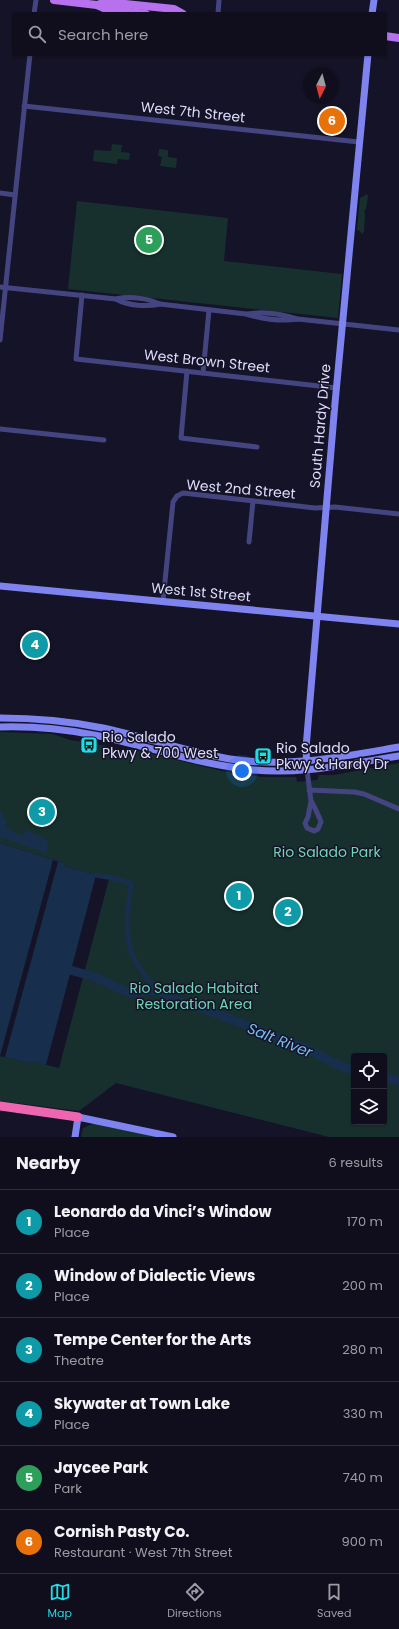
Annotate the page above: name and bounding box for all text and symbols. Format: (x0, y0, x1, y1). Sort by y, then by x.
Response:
search box (12, 12, 387, 56)
icon: search (26, 23, 48, 45)
text: Search here (58, 24, 148, 45)
north arrow (303, 68, 339, 104)
street label: West 7th Street (140, 97, 246, 127)
pin: 6 (319, 106, 345, 136)
pin: 5 (136, 225, 162, 255)
street label: West Brown Street (143, 344, 271, 378)
street label: South Hardy Drive (305, 363, 335, 489)
street label: West 2nd Street (185, 474, 297, 504)
street label: West 1st Street (150, 578, 252, 606)
pin: 4 (22, 630, 48, 660)
place label: Rio Salado Pkwy & 700 West (102, 727, 218, 763)
bus stop icon: Rio Salado Pkwy & 700 West (79, 735, 99, 755)
place label: Rio Salado Pkwy & Hardy Dr (276, 738, 389, 774)
bus stop icon: Rio Salado Pkwy & Hardy Dr (253, 746, 273, 766)
your location (232, 761, 252, 781)
pin: 3 (29, 797, 55, 827)
park label: Rio Salado Park (273, 842, 381, 862)
pin: 1 (226, 881, 252, 911)
pin: 2 (275, 897, 301, 927)
park label: Rio Salado Habitat Restoration Area (129, 978, 259, 1014)
water label: Salt River (244, 1017, 316, 1063)
map controls (351, 1053, 387, 1125)
button: locate (351, 1053, 387, 1089)
button: layers (351, 1089, 387, 1125)
text: Nearby (16, 1151, 80, 1175)
text: 6 results (329, 1153, 383, 1172)
text: Leonardo da Vinci’s Window (54, 1201, 271, 1222)
text: 1 (27, 1212, 31, 1231)
text: 170 m (347, 1212, 383, 1231)
text: Place (54, 1223, 89, 1242)
text: Window of Dialectic Views (54, 1265, 255, 1286)
text: 2 (25, 1276, 33, 1295)
text: 200 m (342, 1276, 383, 1295)
text: Place (54, 1287, 89, 1306)
text: Tempe Center for the Arts (54, 1329, 251, 1350)
text: 3 (25, 1340, 33, 1359)
text: 280 m (342, 1340, 383, 1359)
text: Theatre (54, 1351, 104, 1370)
text: Skywater at Town Lake (54, 1393, 230, 1414)
text: 4 (25, 1404, 33, 1423)
text: 330 m (343, 1404, 383, 1423)
text: Place (54, 1415, 89, 1434)
text: Jaycee Park (54, 1457, 148, 1478)
text: 5 (25, 1468, 33, 1487)
text: 740 m (343, 1468, 383, 1487)
text: Park (54, 1479, 82, 1498)
text: Cornish Pasty Co. (54, 1521, 189, 1542)
text: 6 (25, 1532, 33, 1551)
text: 900 m (342, 1532, 383, 1551)
text: Restaurant · West 7th Street (54, 1543, 232, 1562)
tab: Map (48, 1581, 72, 1622)
tab: Directions (167, 1581, 222, 1622)
tab: Saved (317, 1581, 351, 1622)

